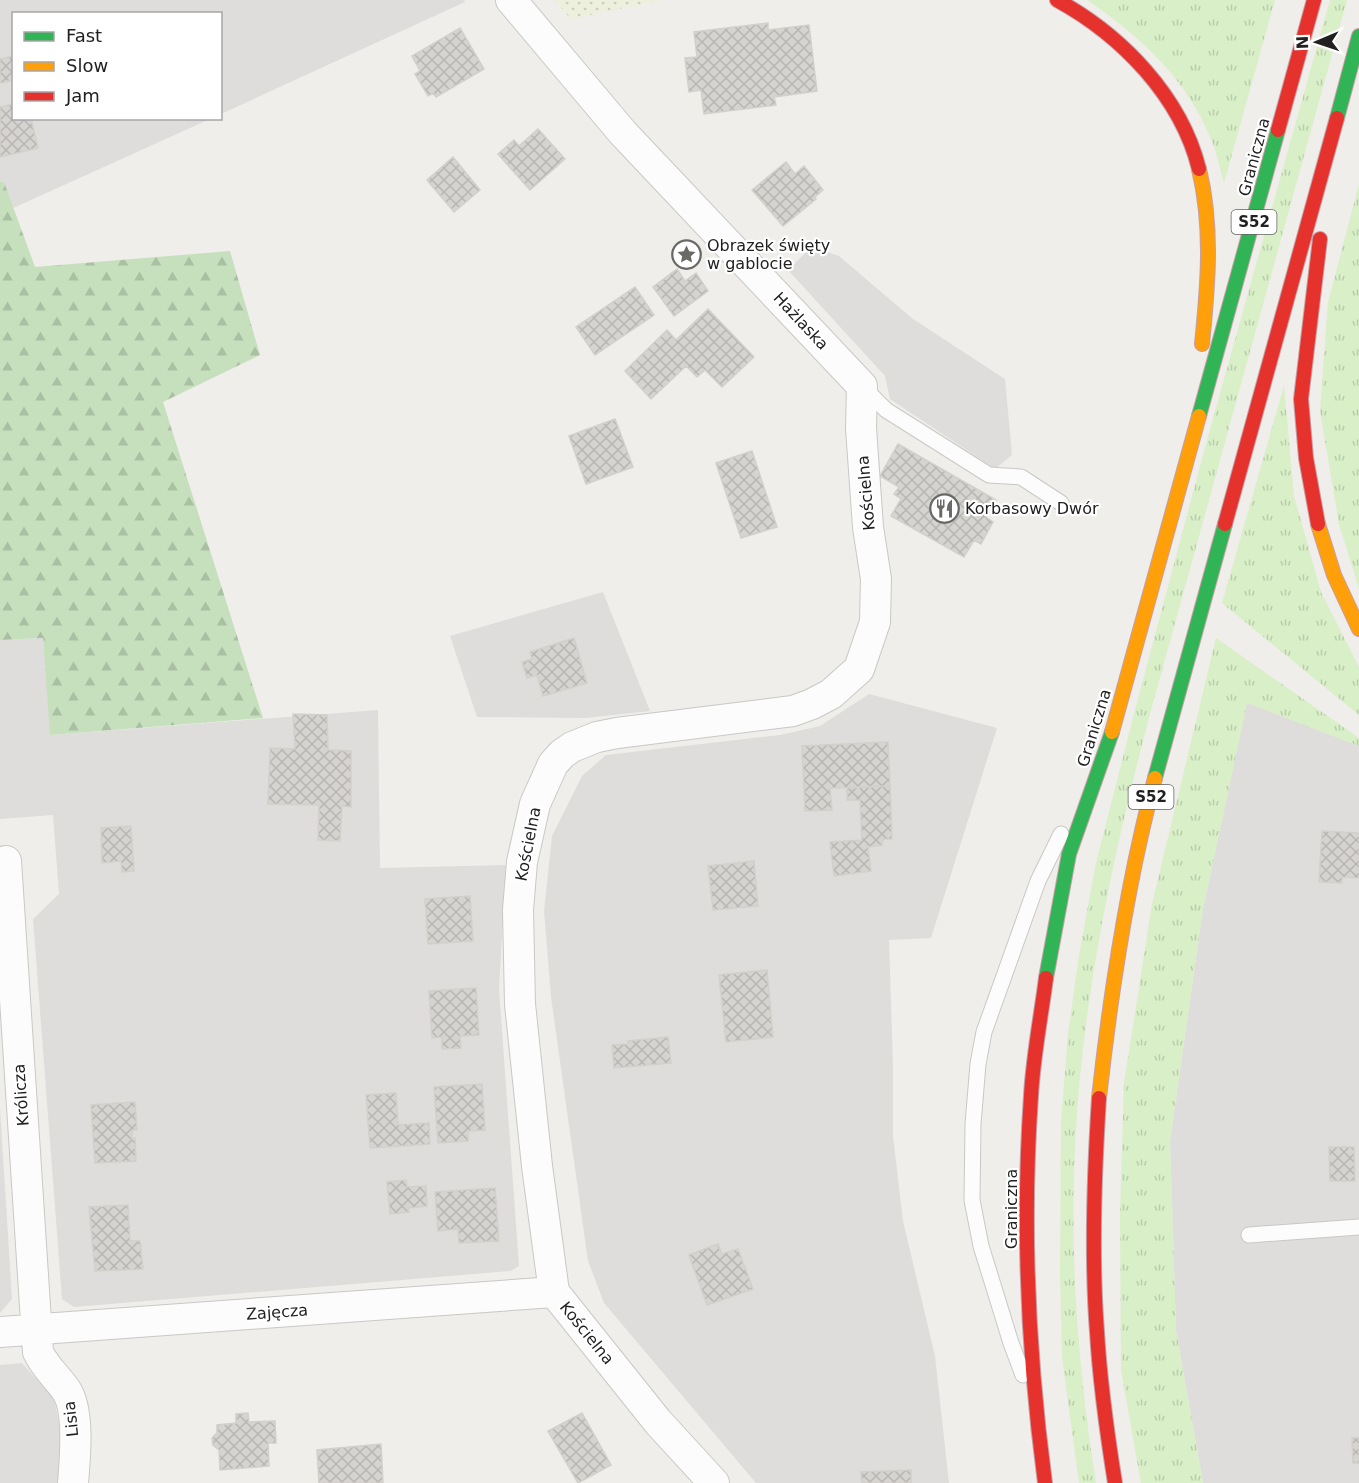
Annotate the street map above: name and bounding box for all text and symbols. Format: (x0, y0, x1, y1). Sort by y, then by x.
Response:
legend (12, 12, 222, 120)
north arrow (1287, 12, 1347, 72)
text: Fast (66, 25, 102, 46)
text: N (1293, 35, 1312, 50)
text: Slow (66, 55, 108, 76)
text: Jam (65, 85, 100, 106)
street label: Graniczna (1234, 116, 1274, 198)
road number: S52 (1232, 210, 1276, 234)
place label: Obrazek święty w gablocie (707, 236, 830, 273)
place icon: Obrazek święty w gablocie (670, 238, 702, 270)
street label: Hażlaska (770, 288, 832, 354)
street label: Kościelna (853, 455, 879, 531)
restaurant icon: Korbasowy Dwór (928, 492, 960, 524)
place label: Korbasowy Dwór (965, 499, 1099, 518)
street label: Graniczna (1073, 687, 1115, 769)
road number: S52 (1128, 785, 1174, 809)
street label: Kościelna (511, 805, 545, 883)
street label: Królicza (9, 1063, 33, 1127)
street label: Graniczna (1002, 1169, 1021, 1249)
street label: Kościelna (556, 1298, 618, 1368)
street label: Zajęcza (245, 1300, 309, 1324)
street label: Lisia (60, 1400, 82, 1438)

